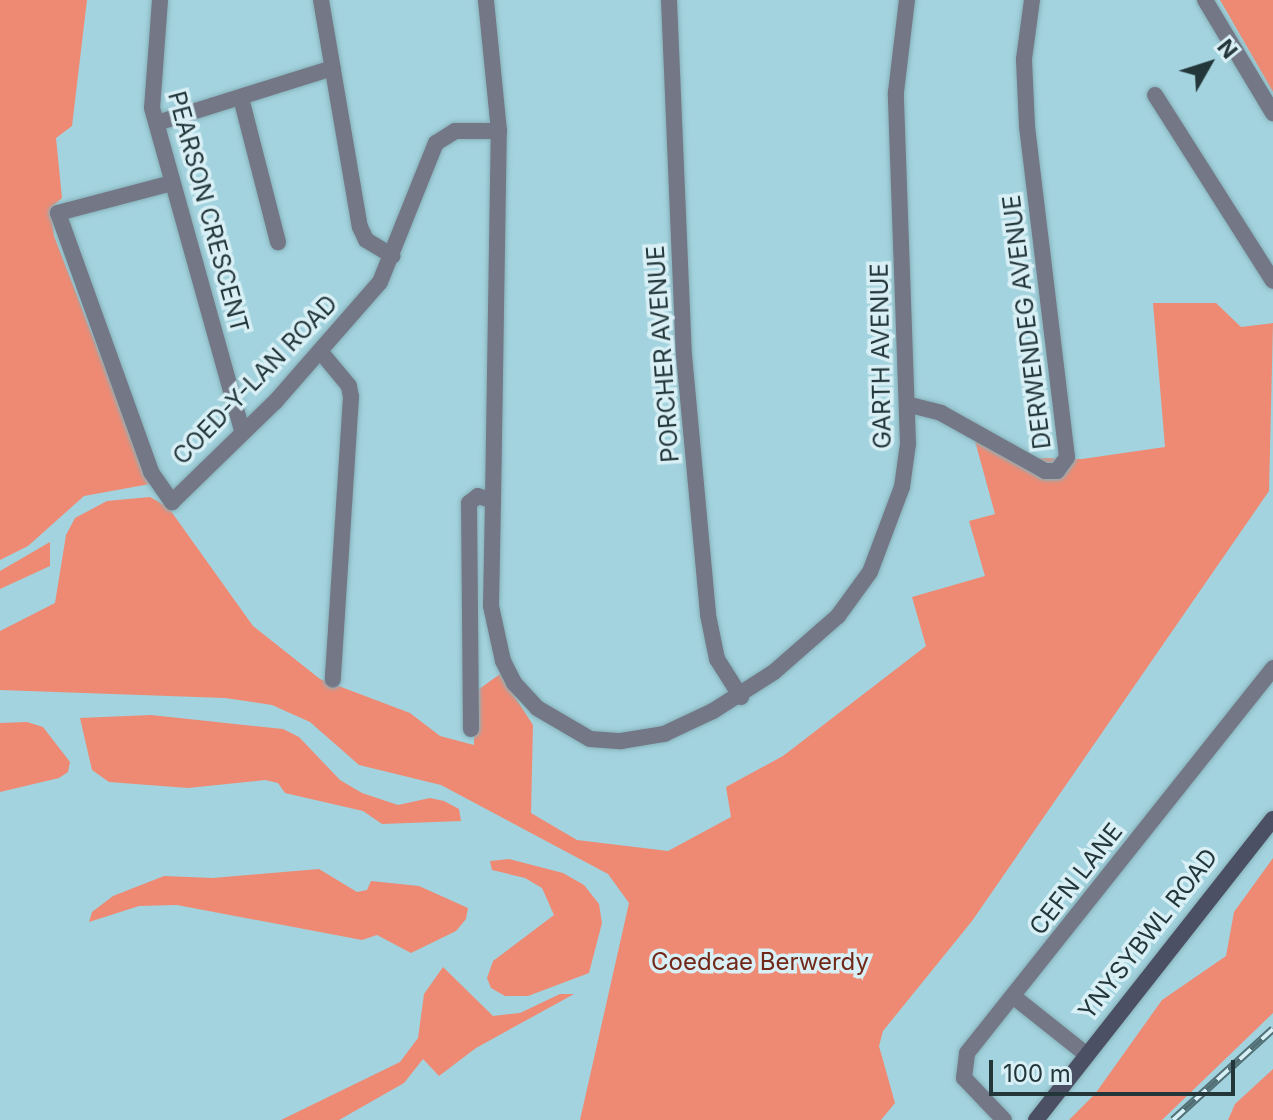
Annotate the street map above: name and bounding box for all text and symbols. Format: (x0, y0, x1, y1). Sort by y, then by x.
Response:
north arrow (1169, 24, 1249, 104)
text: N (1212, 34, 1243, 64)
street label: PEARSON CRESCENT (162, 88, 254, 336)
street label: DERWENDEG AVENUE (997, 193, 1057, 451)
street label: PORCHER AVENUE (641, 245, 685, 463)
street label: GARTH AVENUE (865, 263, 897, 449)
street label: COED-Y-LAN ROAD (167, 289, 343, 471)
street label: CEFN LANE (1024, 817, 1128, 941)
street label: YNYSYBWL ROAD (1072, 843, 1224, 1025)
park label: Coedcae Berwerdy (651, 948, 869, 976)
scale bar (993, 1044, 1239, 1094)
text: 100 m (1003, 1059, 1071, 1088)

